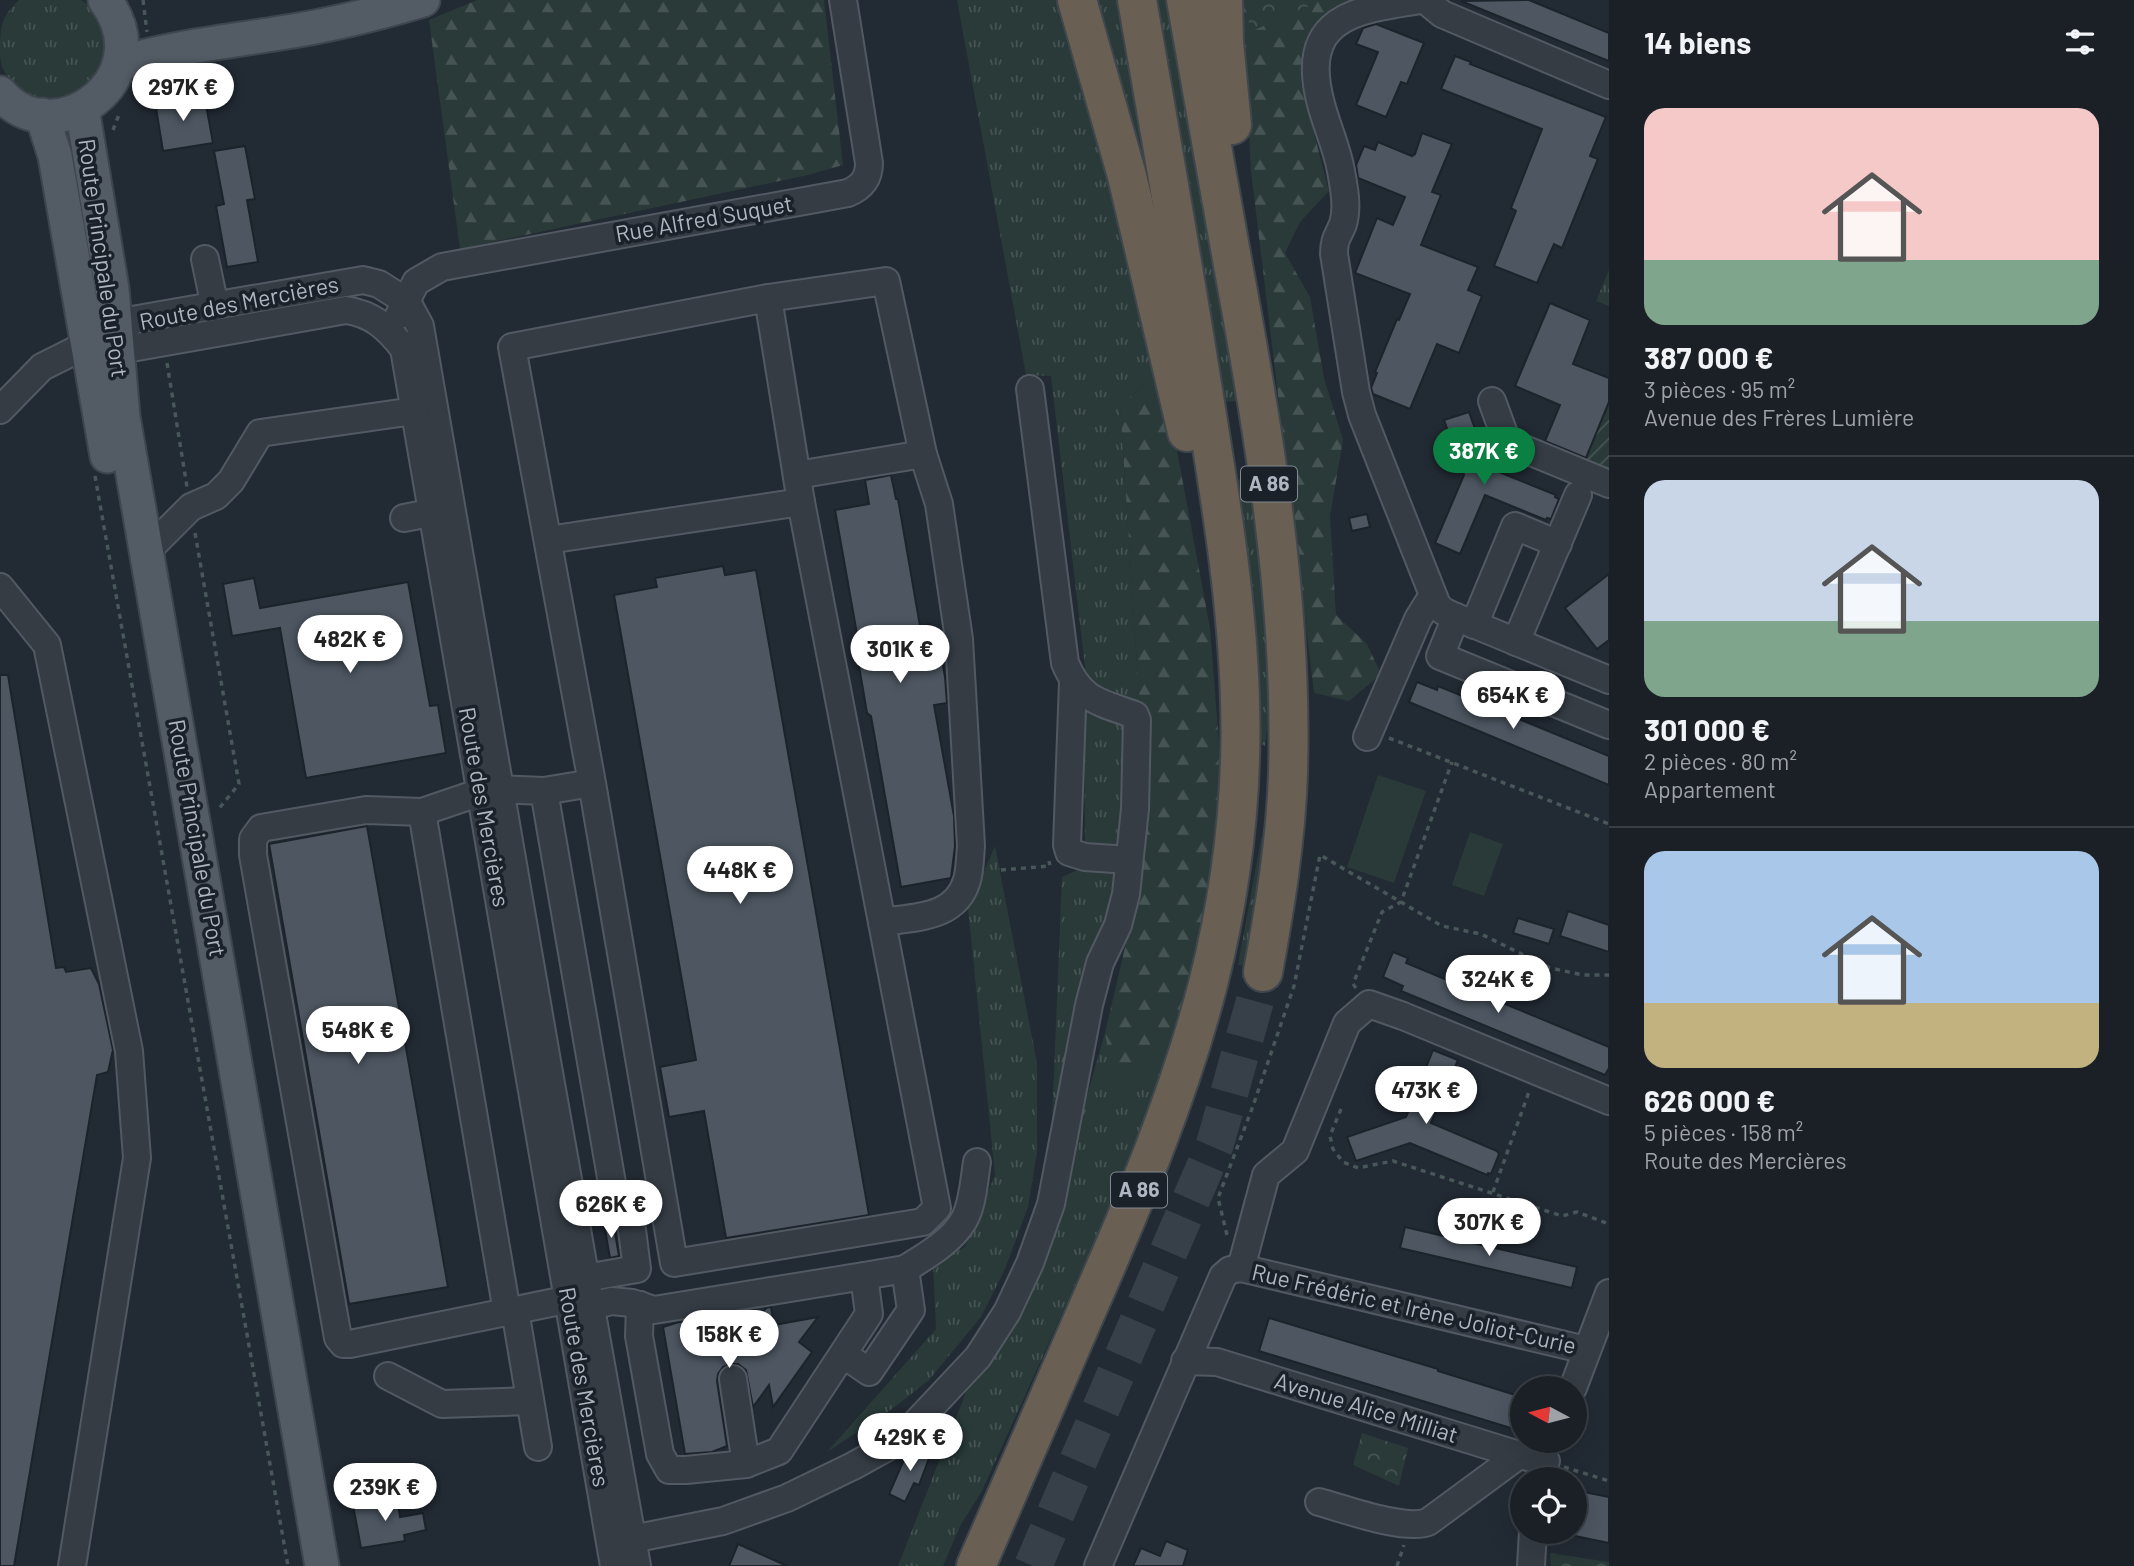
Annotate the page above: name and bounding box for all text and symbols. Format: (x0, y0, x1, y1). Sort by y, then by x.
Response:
icon: filters (2061, 23, 2099, 61)
text: 14 biens (1644, 24, 1751, 60)
pin: 297K € (126, 64, 240, 123)
text: 297K € (148, 72, 218, 100)
street label: Route Principale du Port (73, 137, 135, 379)
icon: home (1809, 154, 1935, 280)
street label: Rue Alfred Suquet (613, 189, 795, 247)
street label: Route des Mercières (137, 269, 341, 335)
text: 387 000 € (1644, 339, 1774, 375)
text: 3 pièces · 95 m² (1644, 375, 1795, 403)
text: Avenue des Frères Lumière (1644, 403, 1914, 431)
pin: 387K € (1427, 428, 1541, 487)
text: 387K € (1449, 436, 1519, 464)
road number: A 86 (1241, 466, 1297, 502)
icon: home (1809, 526, 1935, 652)
pin: 482K € (293, 616, 407, 675)
text: 482K € (314, 624, 386, 652)
pin: 301K € (843, 626, 957, 685)
text: 301K € (867, 634, 934, 662)
pin: 654K € (1456, 672, 1570, 731)
text: 654K € (1477, 680, 1549, 708)
street label: Route des Mercières (454, 705, 516, 909)
text: 301 000 € (1644, 711, 1770, 747)
street label: Route Principale du Port (163, 717, 233, 959)
text: 2 pièces · 80 m² (1644, 747, 1797, 775)
text: Appartement (1644, 775, 1776, 803)
pin: 448K € (683, 846, 797, 906)
text: 448K € (703, 855, 777, 883)
icon: home (1809, 897, 1935, 1023)
pin: 324K € (1441, 956, 1555, 1015)
text: 324K € (1462, 964, 1534, 992)
pin: 548K € (301, 1006, 415, 1066)
text: 548K € (322, 1015, 394, 1043)
pin: 473K € (1369, 1066, 1483, 1126)
text: 473K € (1391, 1075, 1461, 1103)
text: 626 000 € (1644, 1082, 1775, 1118)
text: 5 pièces · 158 m² (1644, 1118, 1803, 1146)
text: Route des Mercières (1644, 1146, 1846, 1174)
road number: A 86 (1111, 1172, 1167, 1208)
pin: 626K € (554, 1180, 668, 1240)
text: 626K € (575, 1189, 647, 1217)
pin: 307K € (1432, 1198, 1546, 1258)
text: 307K € (1454, 1207, 1524, 1235)
street label: Rue Frédéric et Irène Joliot-Curie (1249, 1257, 1579, 1359)
street label: Route des Mercières (554, 1285, 616, 1489)
pin: 158K € (672, 1310, 786, 1370)
text: 158K € (696, 1319, 762, 1347)
street label: Avenue Alice Milliat (1271, 1366, 1461, 1448)
north arrow (1510, 1376, 1587, 1452)
map controls (1510, 1376, 1587, 1544)
pin: 429K € (853, 1414, 967, 1473)
text: 429K € (874, 1422, 946, 1450)
pin: 239K € (328, 1464, 442, 1523)
button: locate (1510, 1467, 1587, 1544)
text: 239K € (350, 1472, 420, 1500)

